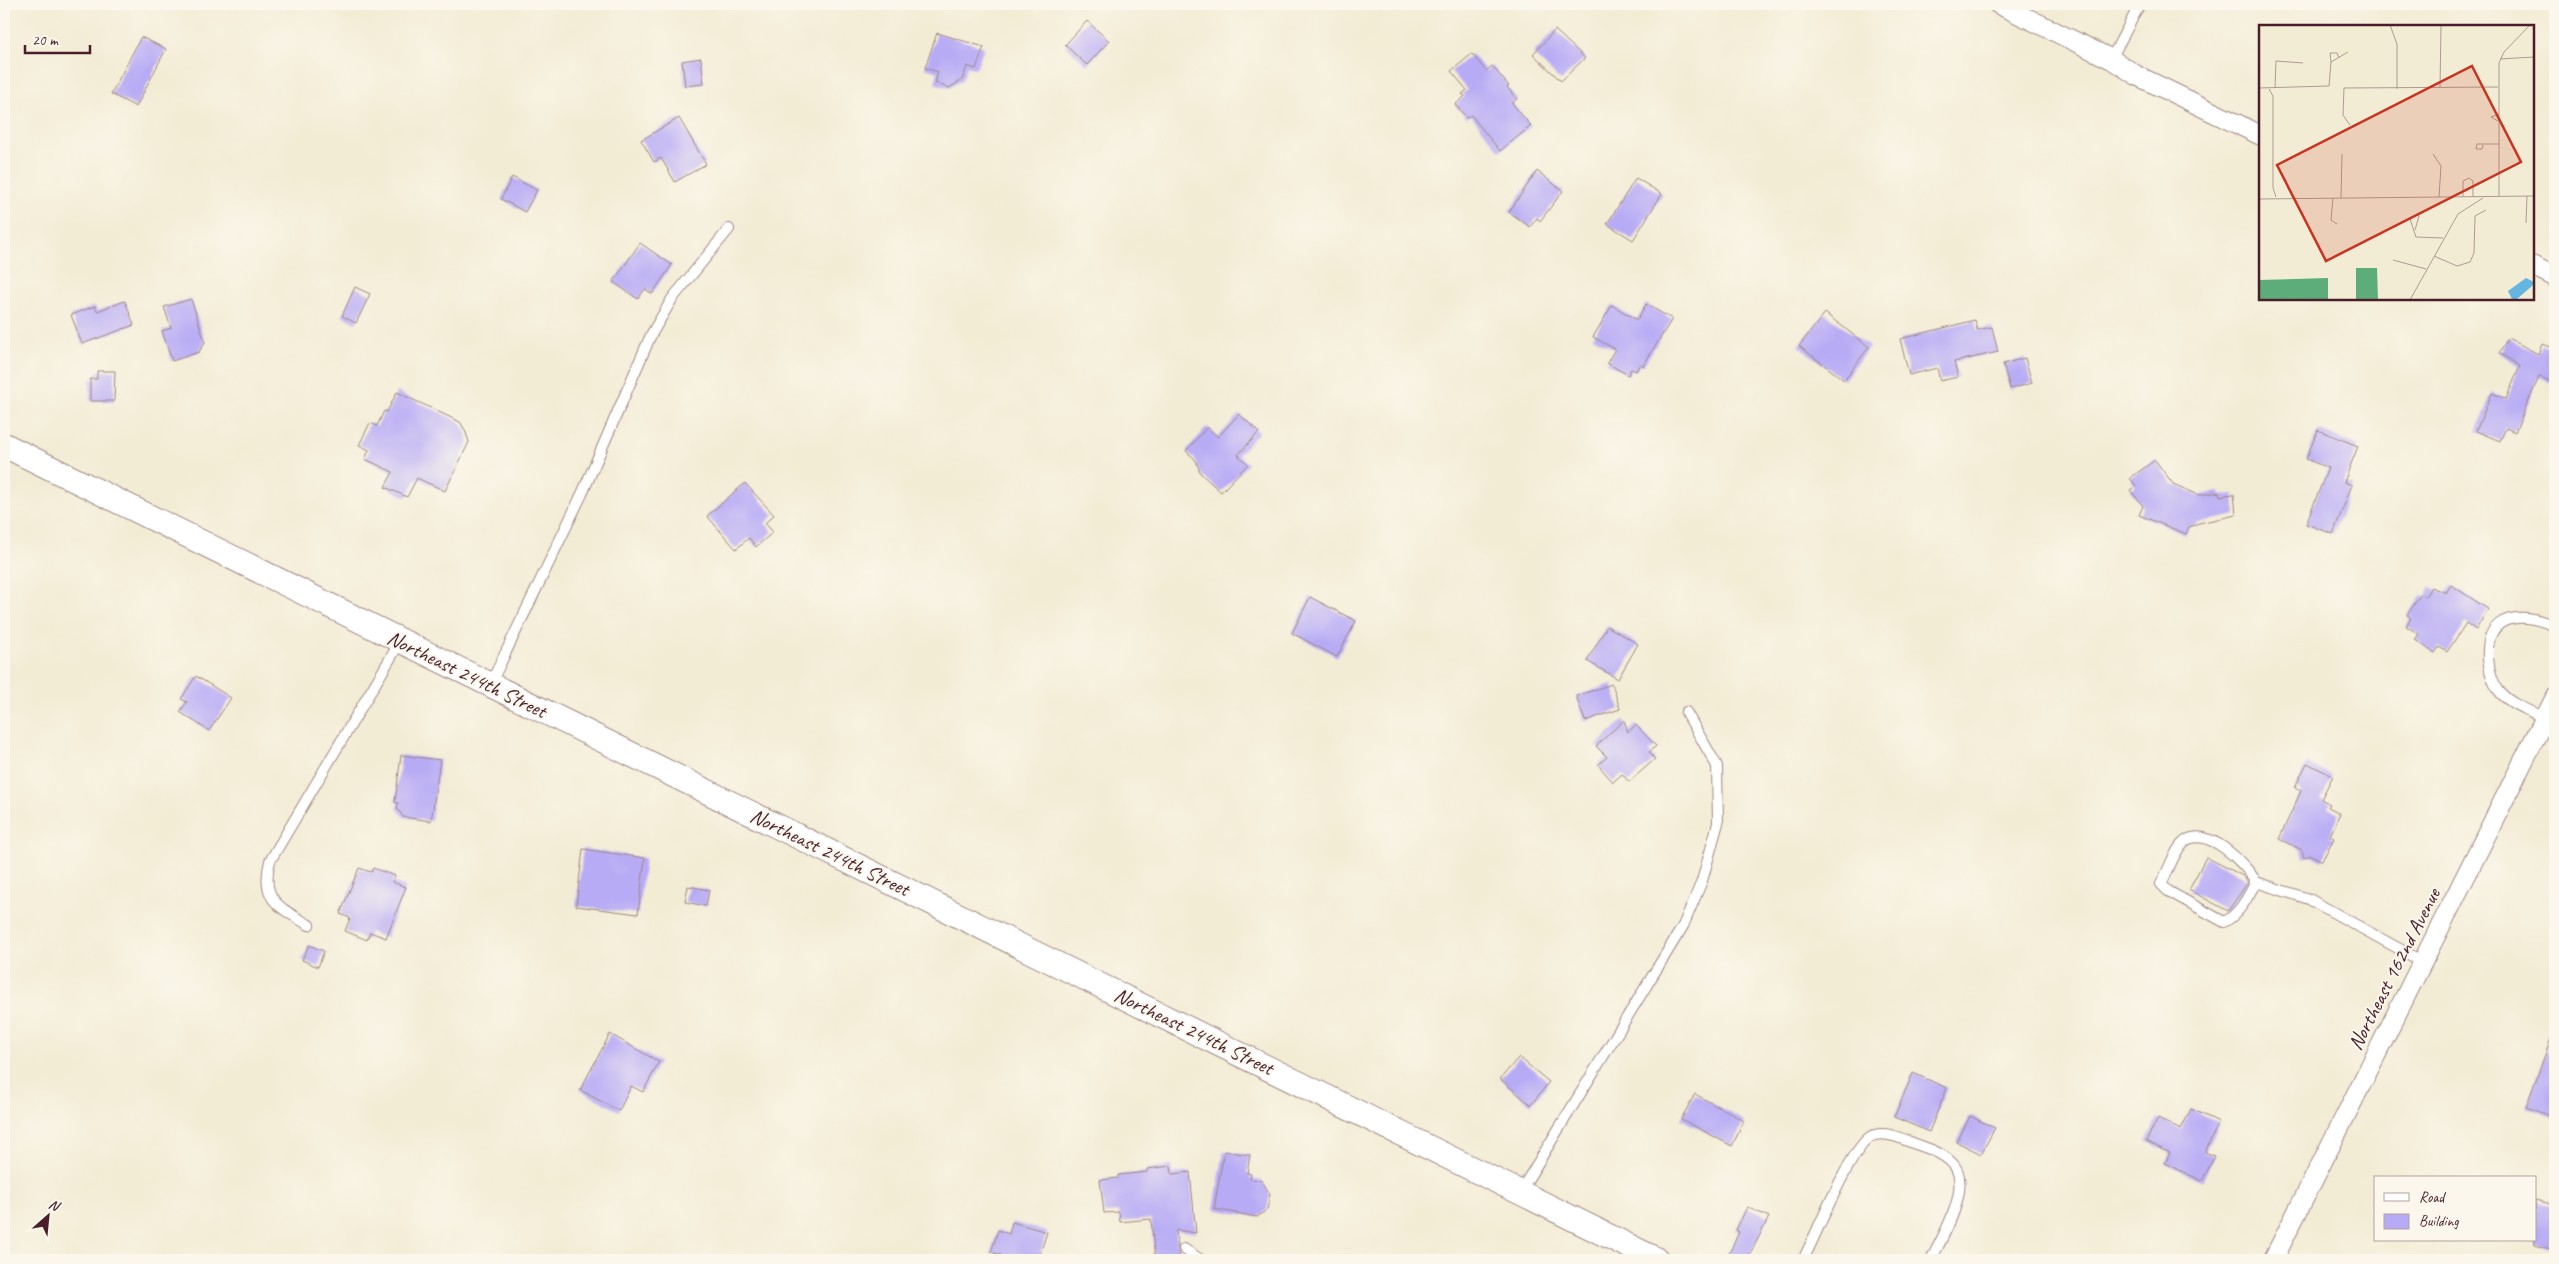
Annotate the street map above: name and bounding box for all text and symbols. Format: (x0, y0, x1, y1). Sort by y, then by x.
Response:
scale bar (25, 22, 90, 54)
inset map (2259, 25, 2534, 300)
text: 20 m (32, 31, 59, 50)
street label: Northeast 244th Street (383, 624, 553, 725)
street label: Northeast 244th Street (746, 802, 916, 903)
street label: Northeast 162nd Avenue (2342, 883, 2447, 1054)
street label: Northeast 244th Street (1110, 981, 1280, 1082)
legend (2374, 1176, 2536, 1242)
text: Road (2419, 1188, 2446, 1207)
north arrow (22, 1192, 72, 1242)
text: N (46, 1195, 63, 1215)
text: Building (2419, 1212, 2459, 1231)

